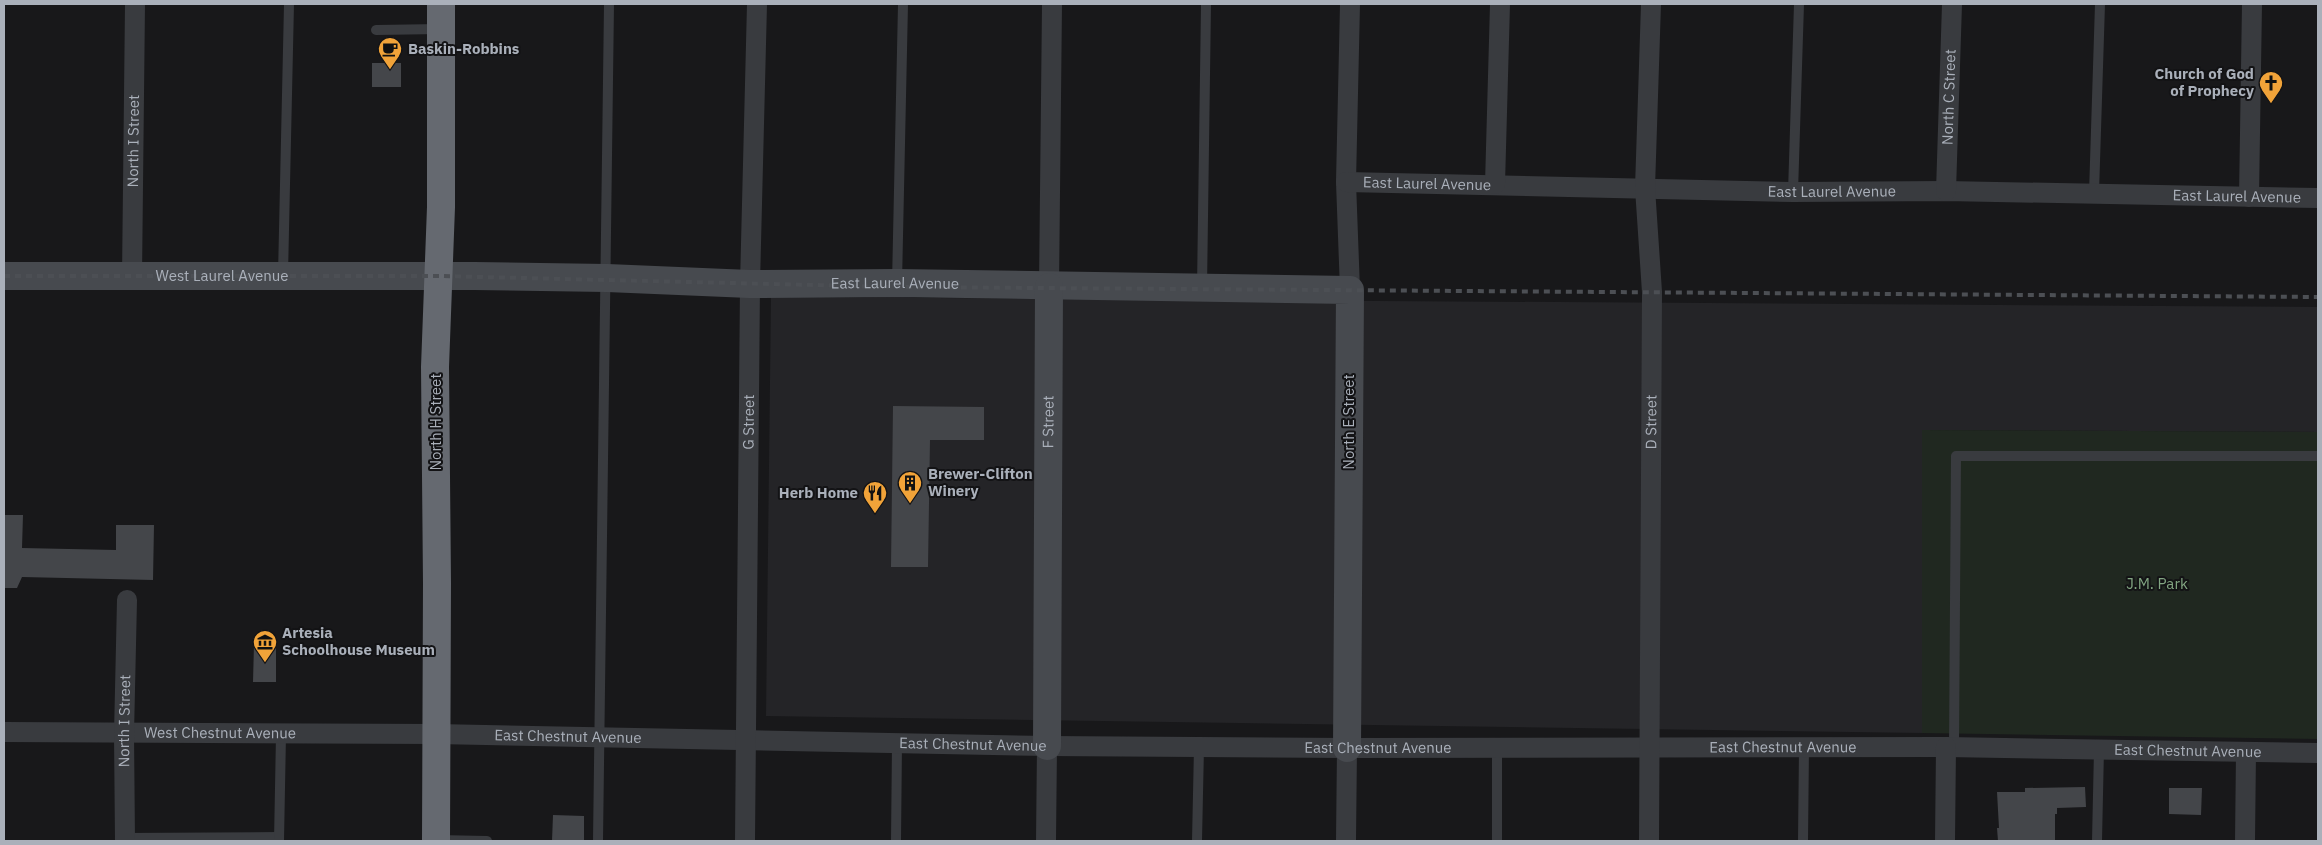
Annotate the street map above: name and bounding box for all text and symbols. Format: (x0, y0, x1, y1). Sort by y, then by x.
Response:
cafe icon: Baskin-Robbins (377, 36, 403, 70)
place label: Baskin-Robbins (408, 39, 520, 58)
street label: North C Street (1937, 49, 1960, 145)
place label: Church of God of Prophecy (2154, 64, 2254, 100)
church icon: Church of God of Prophecy (2258, 70, 2284, 104)
street label: North I Street (123, 95, 143, 187)
street label: East Laurel Avenue (1363, 172, 1491, 194)
street label: East Laurel Avenue (1768, 181, 1896, 201)
street label: East Laurel Avenue (2173, 185, 2301, 207)
street label: West Laurel Avenue (156, 266, 288, 285)
street label: East Laurel Avenue (831, 273, 959, 293)
street label: North H Street (426, 373, 445, 471)
street label: North E Street (1339, 374, 1358, 470)
street label: G Street (739, 394, 758, 450)
street label: F Street (1038, 395, 1058, 449)
street label: D Street (1641, 395, 1660, 449)
place label: Brewer-Clifton Winery (928, 464, 1033, 500)
building icon: Brewer-Clifton Winery (897, 470, 923, 504)
restaurant icon: Herb Home (862, 480, 888, 514)
place label: Herb Home (779, 483, 858, 502)
park label: J.M. Park (2126, 574, 2188, 593)
place label: Artesia Schoolhouse Museum (282, 623, 435, 659)
museum icon: Artesia Schoolhouse Museum (252, 629, 278, 663)
street label: North I Street (114, 674, 134, 767)
street label: West Chestnut Avenue (144, 723, 296, 742)
street label: East Chestnut Avenue (494, 725, 642, 747)
street label: East Chestnut Avenue (899, 733, 1047, 755)
street label: East Chestnut Avenue (1709, 737, 1857, 756)
street label: East Chestnut Avenue (1304, 738, 1452, 757)
street label: East Chestnut Avenue (2114, 740, 2262, 761)

